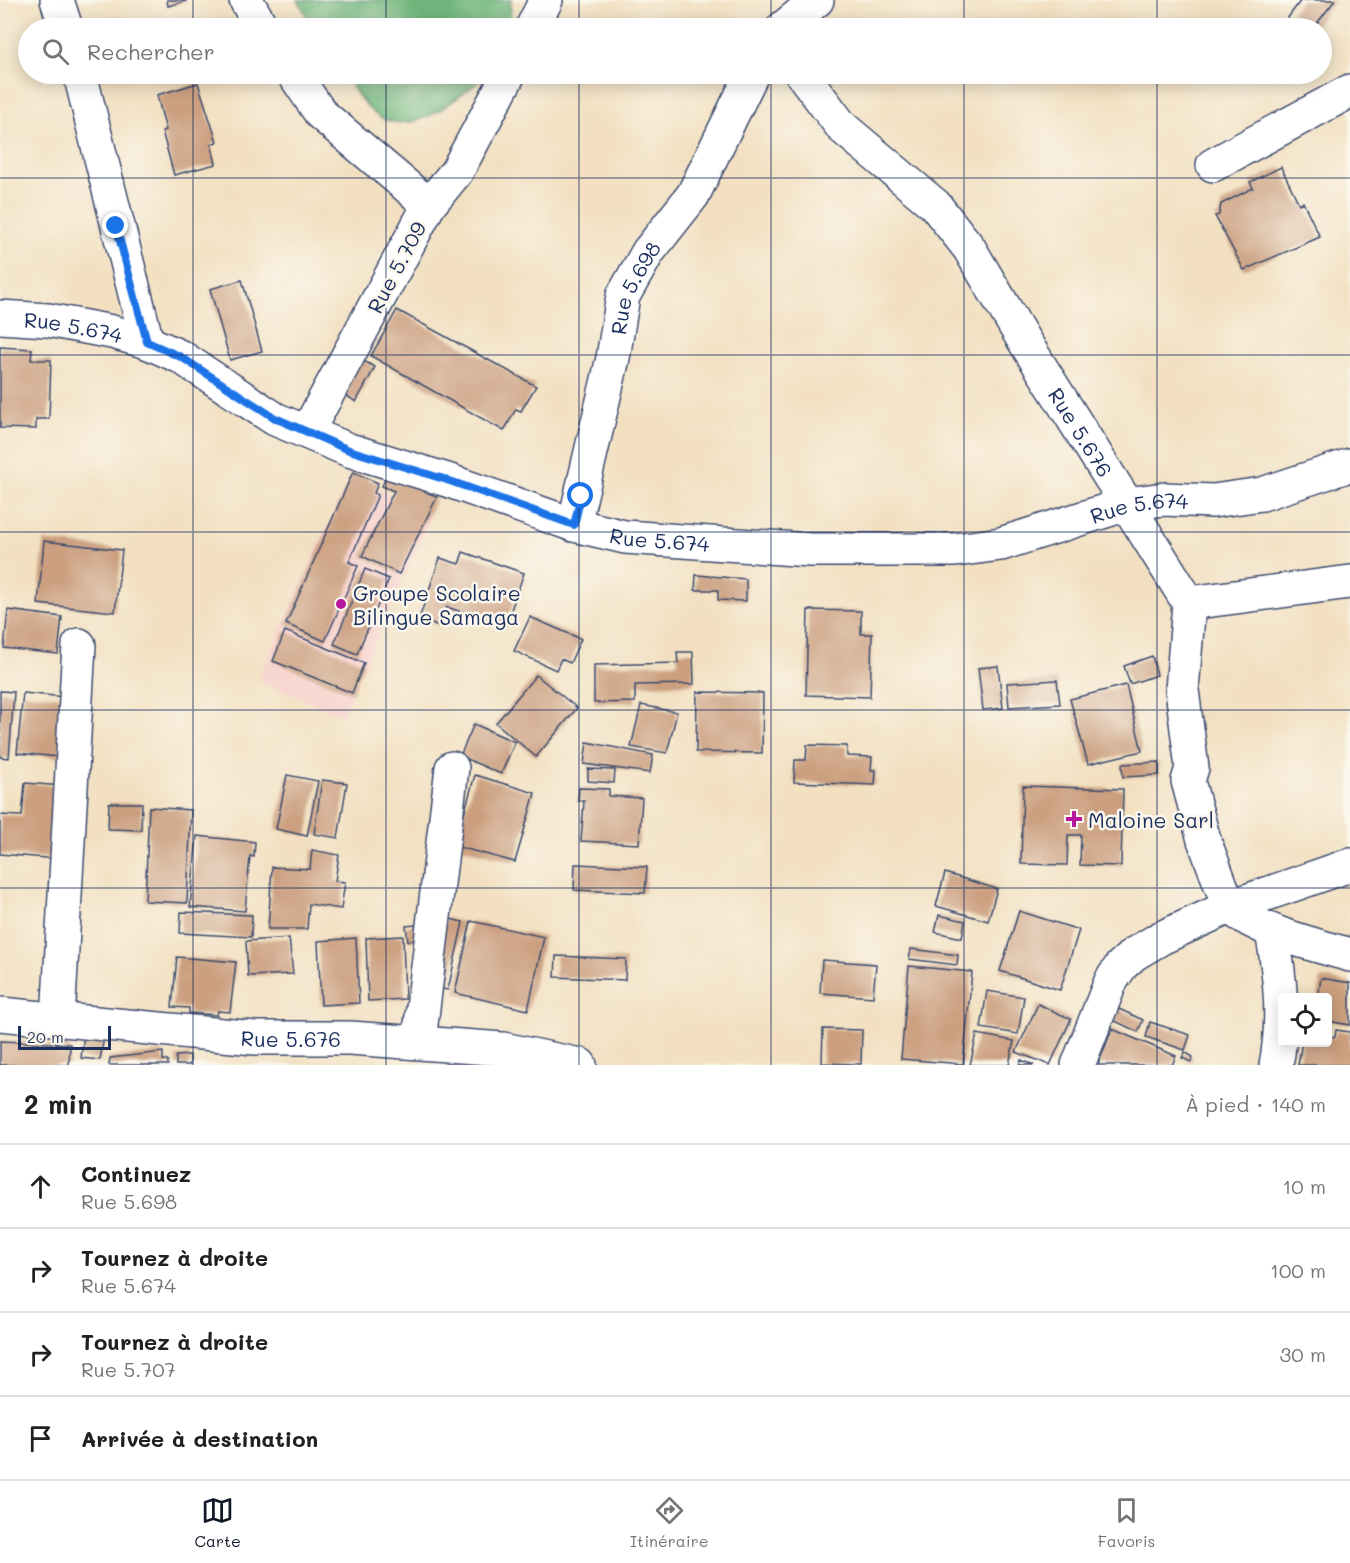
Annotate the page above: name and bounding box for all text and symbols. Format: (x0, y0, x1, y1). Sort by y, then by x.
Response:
search box (18, 18, 1332, 84)
icon: search (39, 35, 72, 68)
text: Rechercher (87, 37, 215, 66)
route end (102, 212, 128, 238)
street label: Rue 5.709 (361, 216, 431, 318)
street label: Rue 5.698 (603, 235, 666, 336)
street label: Rue 5.674 (23, 305, 127, 348)
street label: Rue 5.676 (1043, 382, 1119, 481)
route start (567, 482, 593, 508)
street label: Rue 5.674 (1086, 486, 1190, 528)
street label: Rue 5.674 (607, 520, 711, 556)
place label: Groupe Scolaire Bilingue Samaga (353, 579, 521, 630)
marker: Groupe Scolaire Bilingue Samaga (334, 597, 348, 611)
place label: Maloine Sarl (1088, 806, 1214, 833)
marker: Maloine Sarl (1065, 810, 1083, 828)
map controls (1278, 993, 1332, 1047)
button: locate (1278, 993, 1332, 1047)
scale bar (18, 1023, 111, 1050)
street label: Rue 5.676 (240, 1023, 341, 1052)
text: 20 m (27, 1026, 64, 1047)
text: 2 min (24, 1087, 92, 1121)
text: À pied · 140 m (1185, 1091, 1326, 1117)
text: Continuez (81, 1159, 191, 1188)
icon: ahead (24, 1170, 57, 1203)
text: 10 m (1282, 1173, 1326, 1199)
text: Rue 5.698 (81, 1188, 177, 1214)
text: Tournez à droite (81, 1243, 268, 1272)
icon: right (24, 1254, 57, 1287)
text: 100 m (1270, 1257, 1326, 1283)
text: Rue 5.674 (81, 1272, 176, 1298)
text: Tournez à droite (81, 1327, 268, 1356)
icon: right (24, 1338, 57, 1371)
text: 30 m (1280, 1341, 1326, 1367)
text: Rue 5.707 (81, 1356, 176, 1382)
icon: arrive (24, 1422, 57, 1455)
text: Arrivée à destination (81, 1424, 318, 1453)
tab: Carte (195, 1494, 241, 1551)
tab: Itinéraire (630, 1494, 709, 1551)
tab: Favoris (1098, 1494, 1155, 1551)

